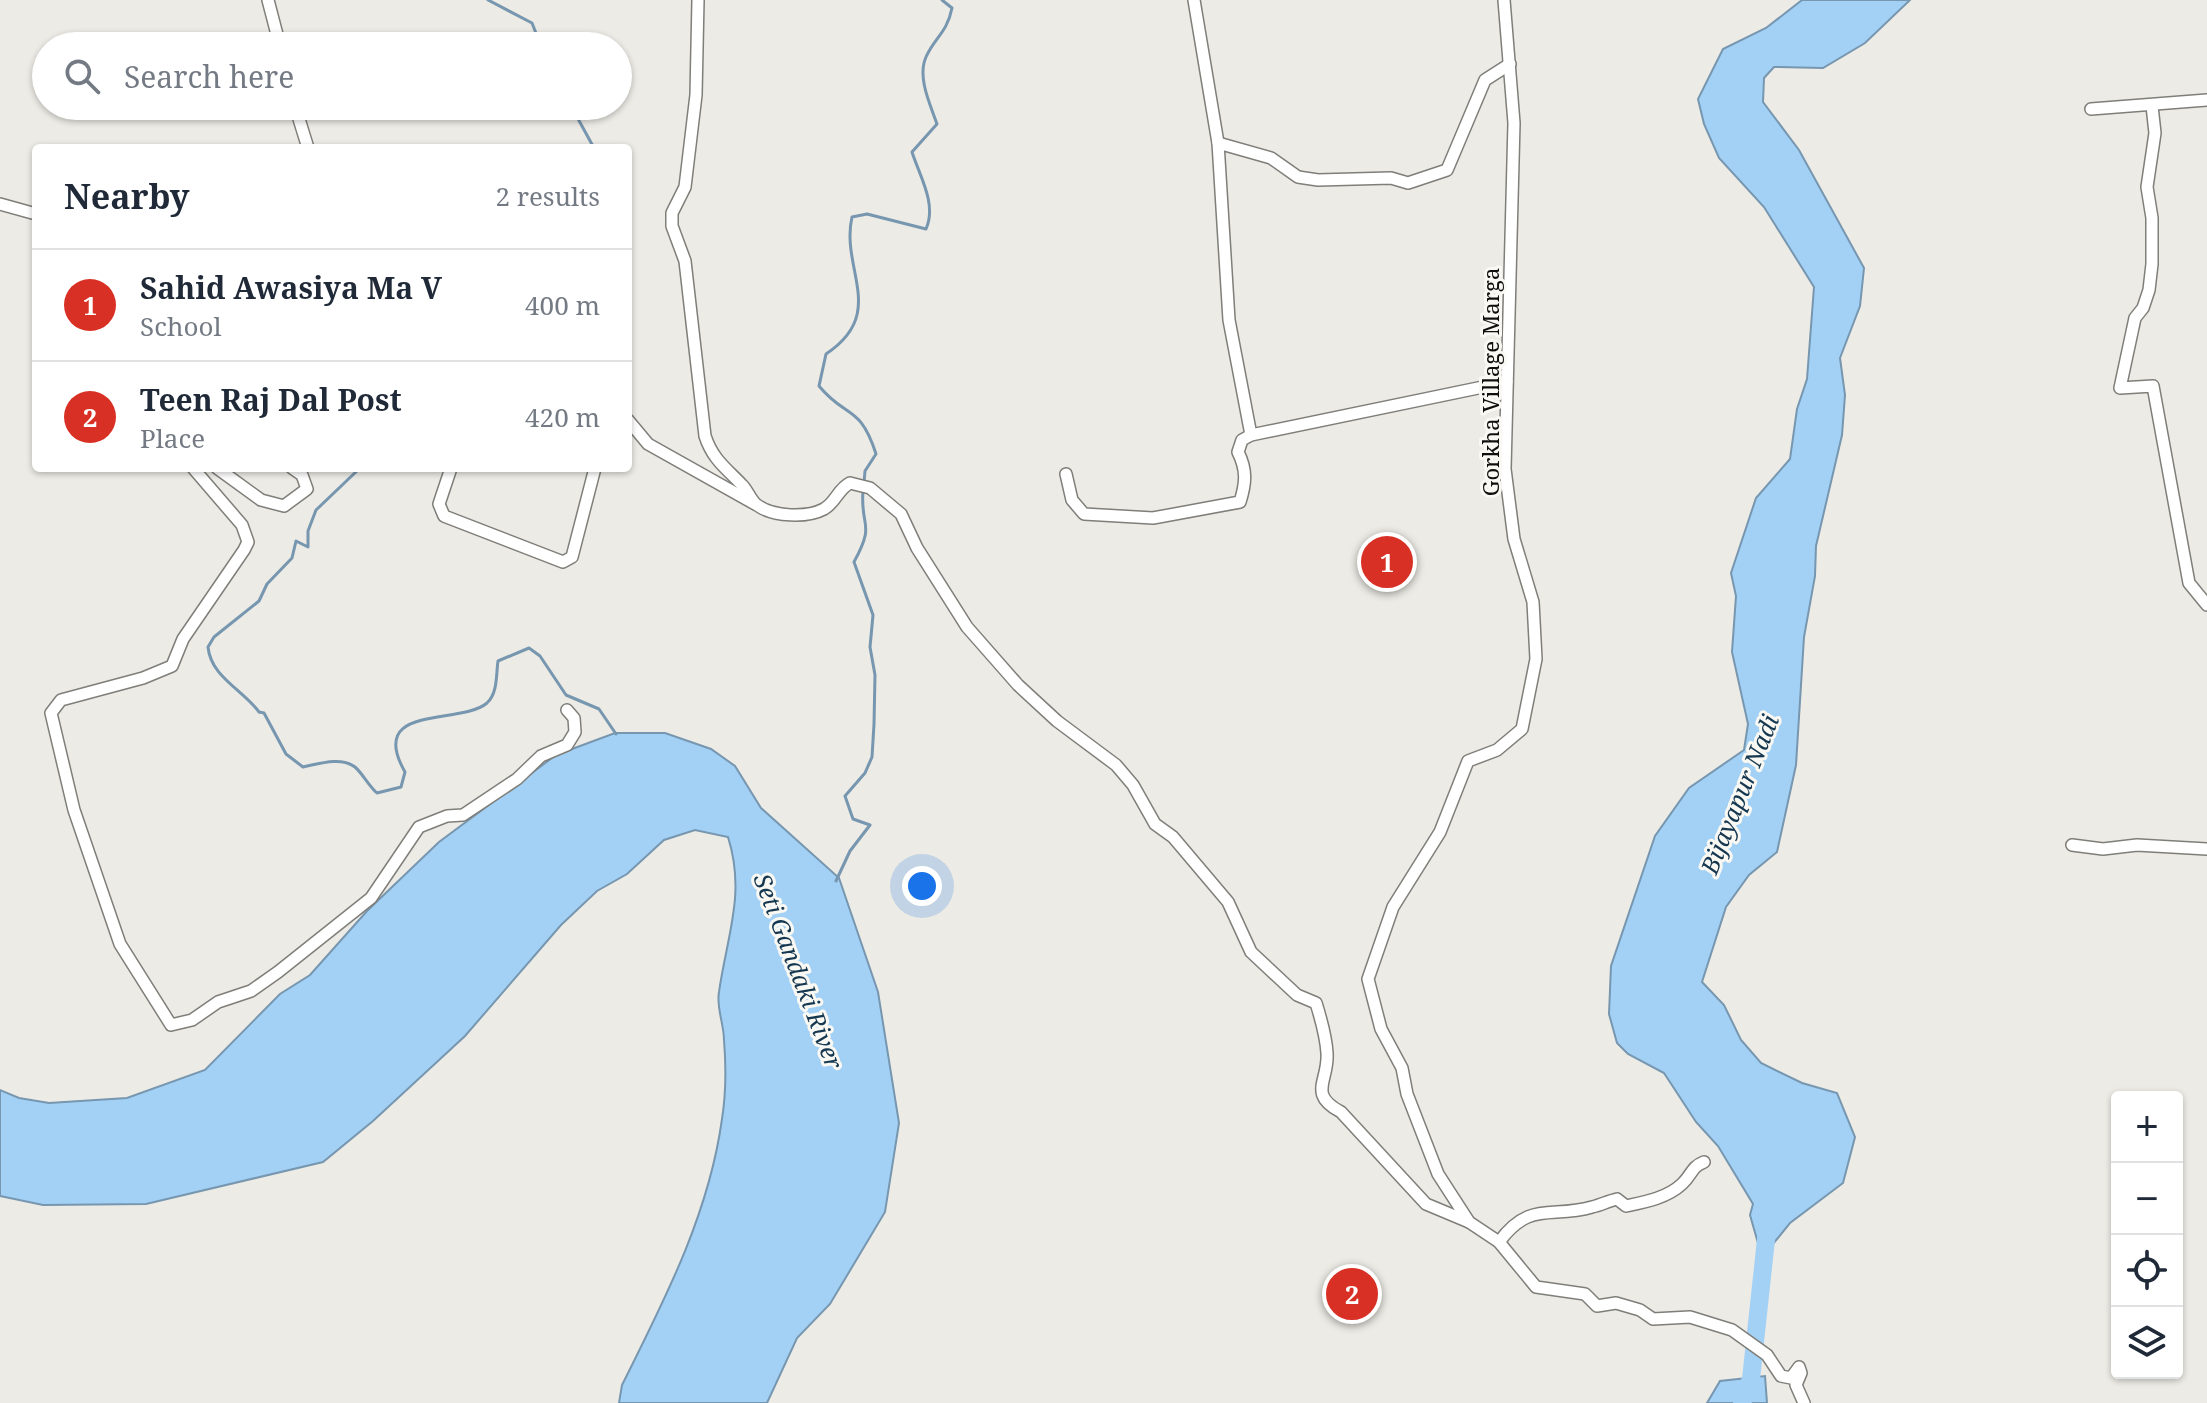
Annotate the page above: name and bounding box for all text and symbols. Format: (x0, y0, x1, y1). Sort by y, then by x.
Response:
search box (32, 32, 632, 120)
icon: search (60, 54, 104, 98)
text: Search here (124, 56, 294, 97)
text: Nearby (64, 173, 190, 219)
text: 2 results (495, 178, 600, 214)
text: Sahid Awasiya Ma V (140, 267, 442, 308)
street label: Gorkha Village Marga (1475, 268, 1505, 496)
text: 1 (83, 287, 97, 323)
text: 400 m (525, 287, 600, 323)
text: School (140, 308, 222, 344)
text: Teen Raj Dal Post (140, 379, 402, 420)
text: 2 (83, 399, 97, 435)
text: 420 m (525, 399, 600, 435)
text: Place (140, 420, 205, 456)
pin: 1 (1361, 532, 1413, 592)
water label: Bijayapur Nadi (1692, 709, 1786, 879)
your location (902, 866, 942, 906)
water label: Seti Gandaki River (747, 869, 852, 1074)
map controls (2111, 1091, 2183, 1379)
button: + (2111, 1091, 2183, 1163)
button: − (2111, 1163, 2183, 1235)
button: locate (2111, 1235, 2183, 1307)
pin: 2 (1326, 1264, 1378, 1324)
button: layers (2111, 1307, 2183, 1379)

